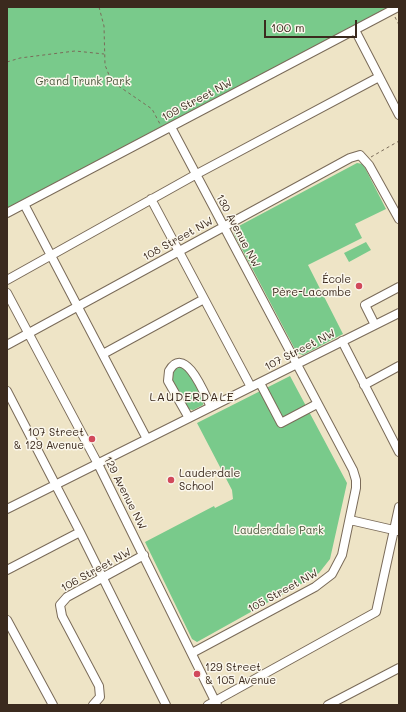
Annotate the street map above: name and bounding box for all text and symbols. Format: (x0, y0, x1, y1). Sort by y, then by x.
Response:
scale bar (266, 12, 359, 38)
text: 100 m (271, 19, 305, 35)
park label: Grand Trunk Park (35, 75, 131, 89)
street label: 109 Street NW (159, 76, 235, 124)
street label: 130 Avenue NW (213, 192, 263, 270)
street label: 108 Street NW (141, 214, 215, 264)
place label: École Père-Lacombe (272, 273, 351, 299)
marker: École Père-Lacombe (354, 281, 364, 291)
street label: 107 Street NW (262, 326, 338, 374)
district label: LAUDERDALE (149, 390, 235, 404)
place label: 107 Street & 129 Avenue (13, 426, 84, 452)
marker: 107 Street & 129 Avenue (87, 434, 97, 444)
street label: 129 Avenue NW (101, 454, 149, 532)
place label: Lauderdale School (179, 467, 240, 493)
marker: Lauderdale School (166, 475, 176, 485)
park label: Lauderdale Park (234, 524, 324, 538)
street label: 106 Street NW (59, 545, 133, 595)
street label: 105 Street NW (246, 566, 320, 616)
place label: 129 Street & 105 Avenue (205, 661, 276, 687)
marker: 129 Street & 105 Avenue (192, 669, 202, 679)

